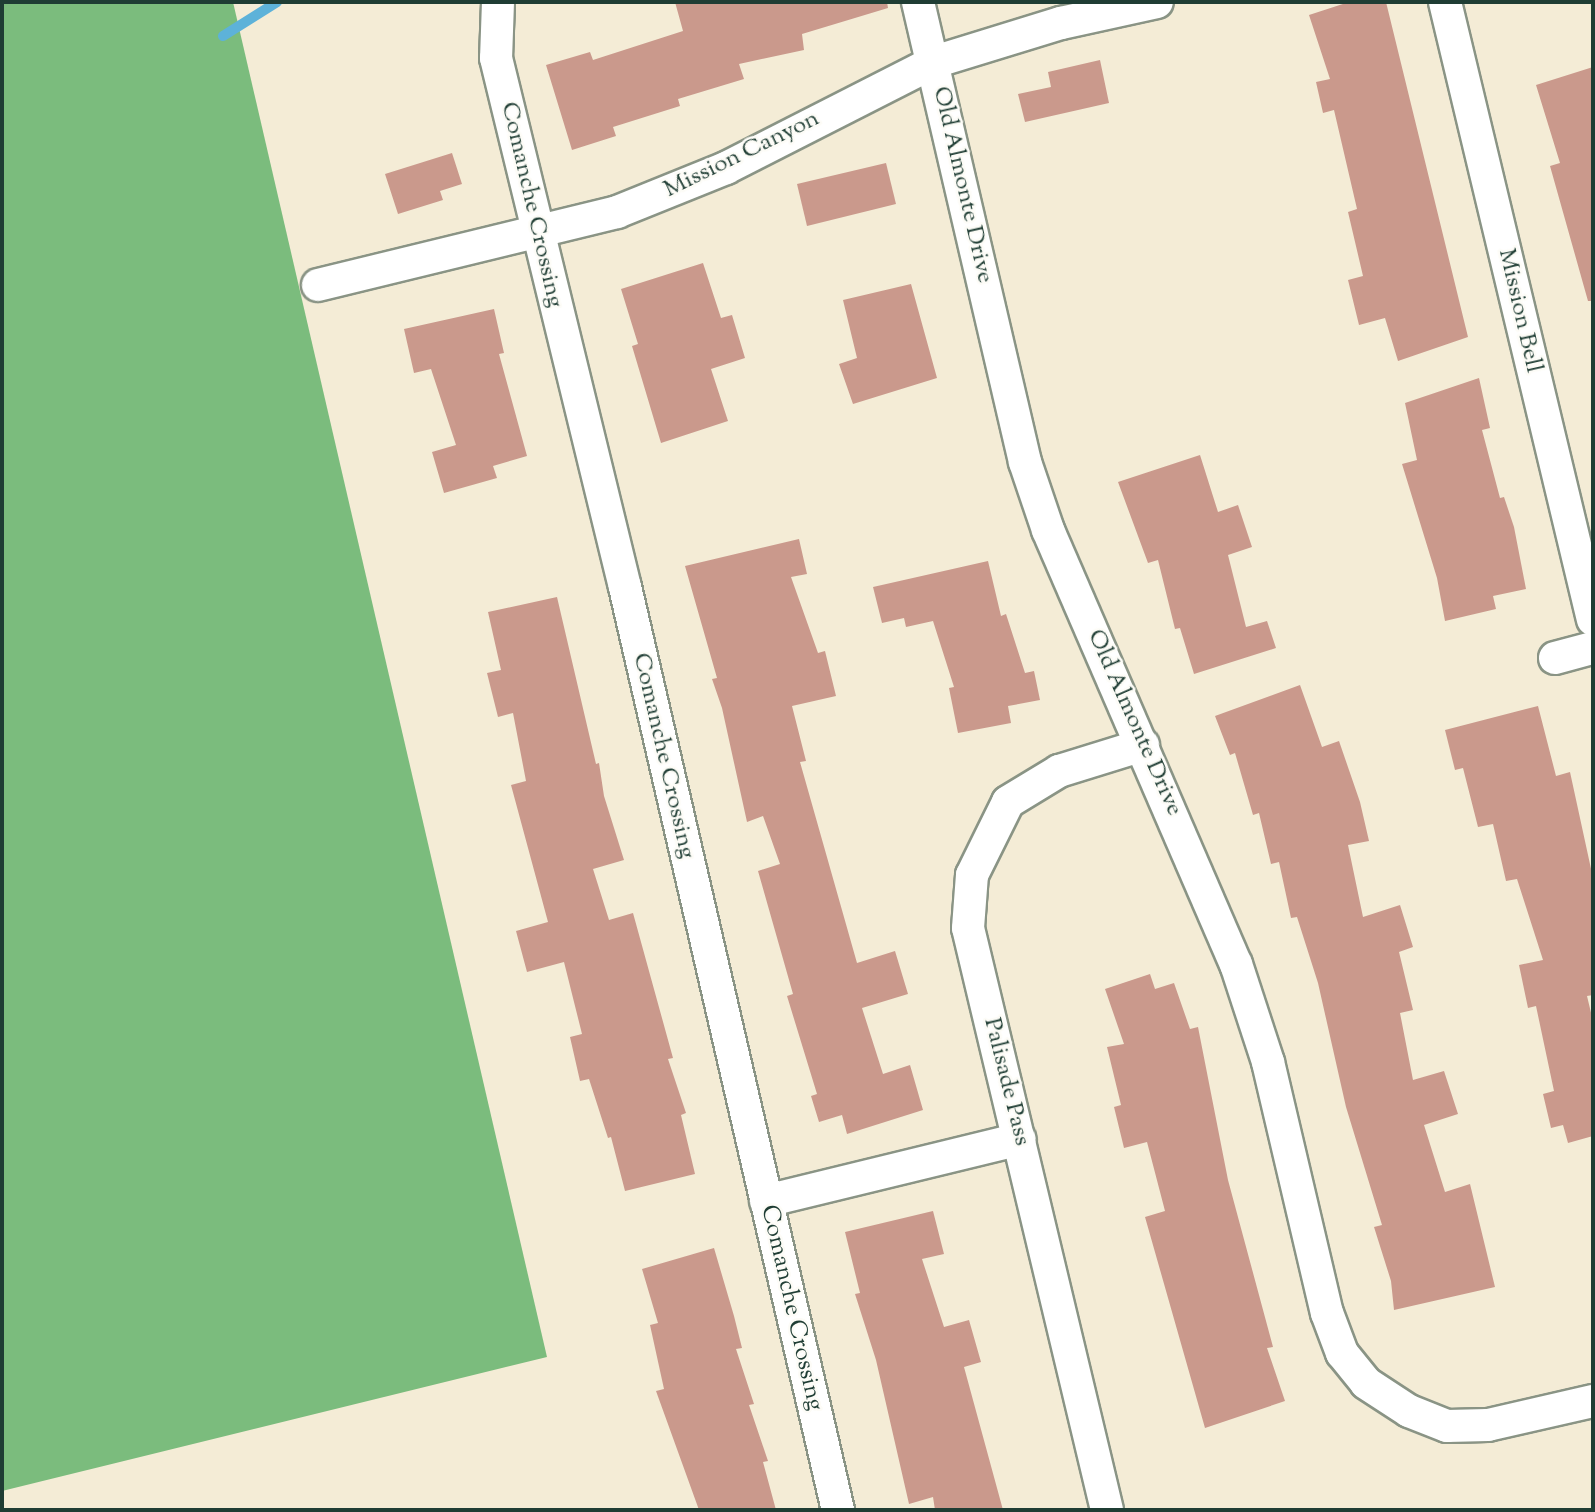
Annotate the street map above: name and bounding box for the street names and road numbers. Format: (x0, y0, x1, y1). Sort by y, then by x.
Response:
street label: Old Almonte Drive (925, 84, 999, 286)
street label: Comanche Crossing (493, 99, 569, 311)
street label: Mission Canyon (660, 105, 824, 205)
street label: Mission Bell (1491, 246, 1547, 376)
street label: Old Almonte Drive (1080, 625, 1188, 821)
street label: Comanche Crossing (625, 650, 701, 862)
street label: Palisade Pass (976, 1015, 1036, 1149)
street label: Comanche Crossing (753, 1202, 829, 1414)

